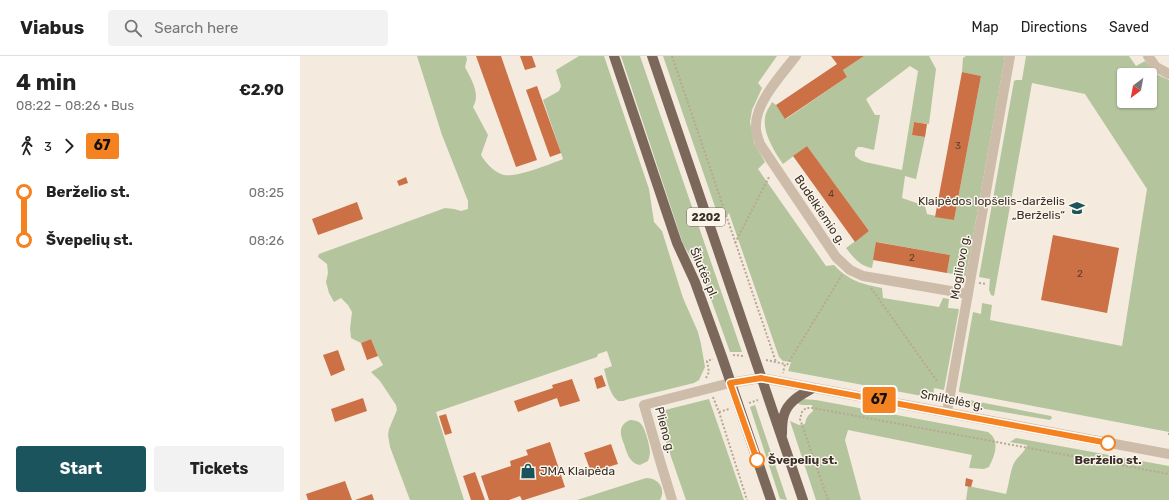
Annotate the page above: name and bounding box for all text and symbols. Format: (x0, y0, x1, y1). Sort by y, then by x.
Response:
search box (108, 10, 388, 46)
text: Viabus (20, 16, 84, 39)
icon: search (122, 17, 144, 39)
text: Search here (154, 19, 238, 37)
text: Map (972, 19, 999, 36)
text: Directions (1021, 19, 1087, 36)
text: Saved (1109, 19, 1149, 36)
north arrow (1117, 68, 1157, 108)
map controls (1117, 68, 1157, 108)
text: 4 min (16, 69, 76, 96)
text: €2.90 (239, 81, 284, 99)
text: 08:22 – 08:26 · Bus (16, 98, 134, 113)
icon: walk (16, 135, 38, 157)
icon: forward (58, 135, 80, 157)
text: 67 (94, 137, 111, 154)
text: 3 (44, 139, 52, 154)
house number: 3 (955, 140, 961, 152)
street label: Budelkiemio g. (791, 172, 849, 248)
text: Berželio st. (46, 183, 130, 201)
text: 08:25 (249, 185, 284, 200)
house number: 4 (828, 188, 834, 200)
place label: Klaipėdos lopšelis-darželis „Berželis“ (918, 194, 1065, 222)
school or university icon: Klaipėdos lopšelis-darželis „Berželis“ (1068, 199, 1086, 217)
road number: 2202 (687, 208, 725, 226)
text: Švepelių st. (46, 231, 133, 249)
text: 08:26 (249, 233, 284, 248)
street label: Mogiliovo g. (947, 234, 973, 300)
street label: Šilutės pl. (687, 245, 721, 301)
house number: 2 (909, 252, 915, 264)
house number: 2 (1077, 268, 1083, 280)
line badge: 67 (861, 387, 897, 413)
street label: Smiltelės g. (919, 387, 985, 413)
text: 67 (871, 391, 887, 408)
street label: Plieno g. (652, 405, 678, 455)
marker: Berželio st. (1100, 435, 1116, 451)
button: Start (16, 446, 146, 492)
button: Tickets (154, 446, 284, 492)
marker: Švepelių st. (749, 452, 765, 468)
place label: Švepelių st. (768, 453, 837, 467)
place label: Berželio st. (1074, 453, 1142, 467)
shop icon: JMA Klaipėda (519, 462, 537, 480)
place label: JMA Klaipėda (540, 464, 615, 478)

